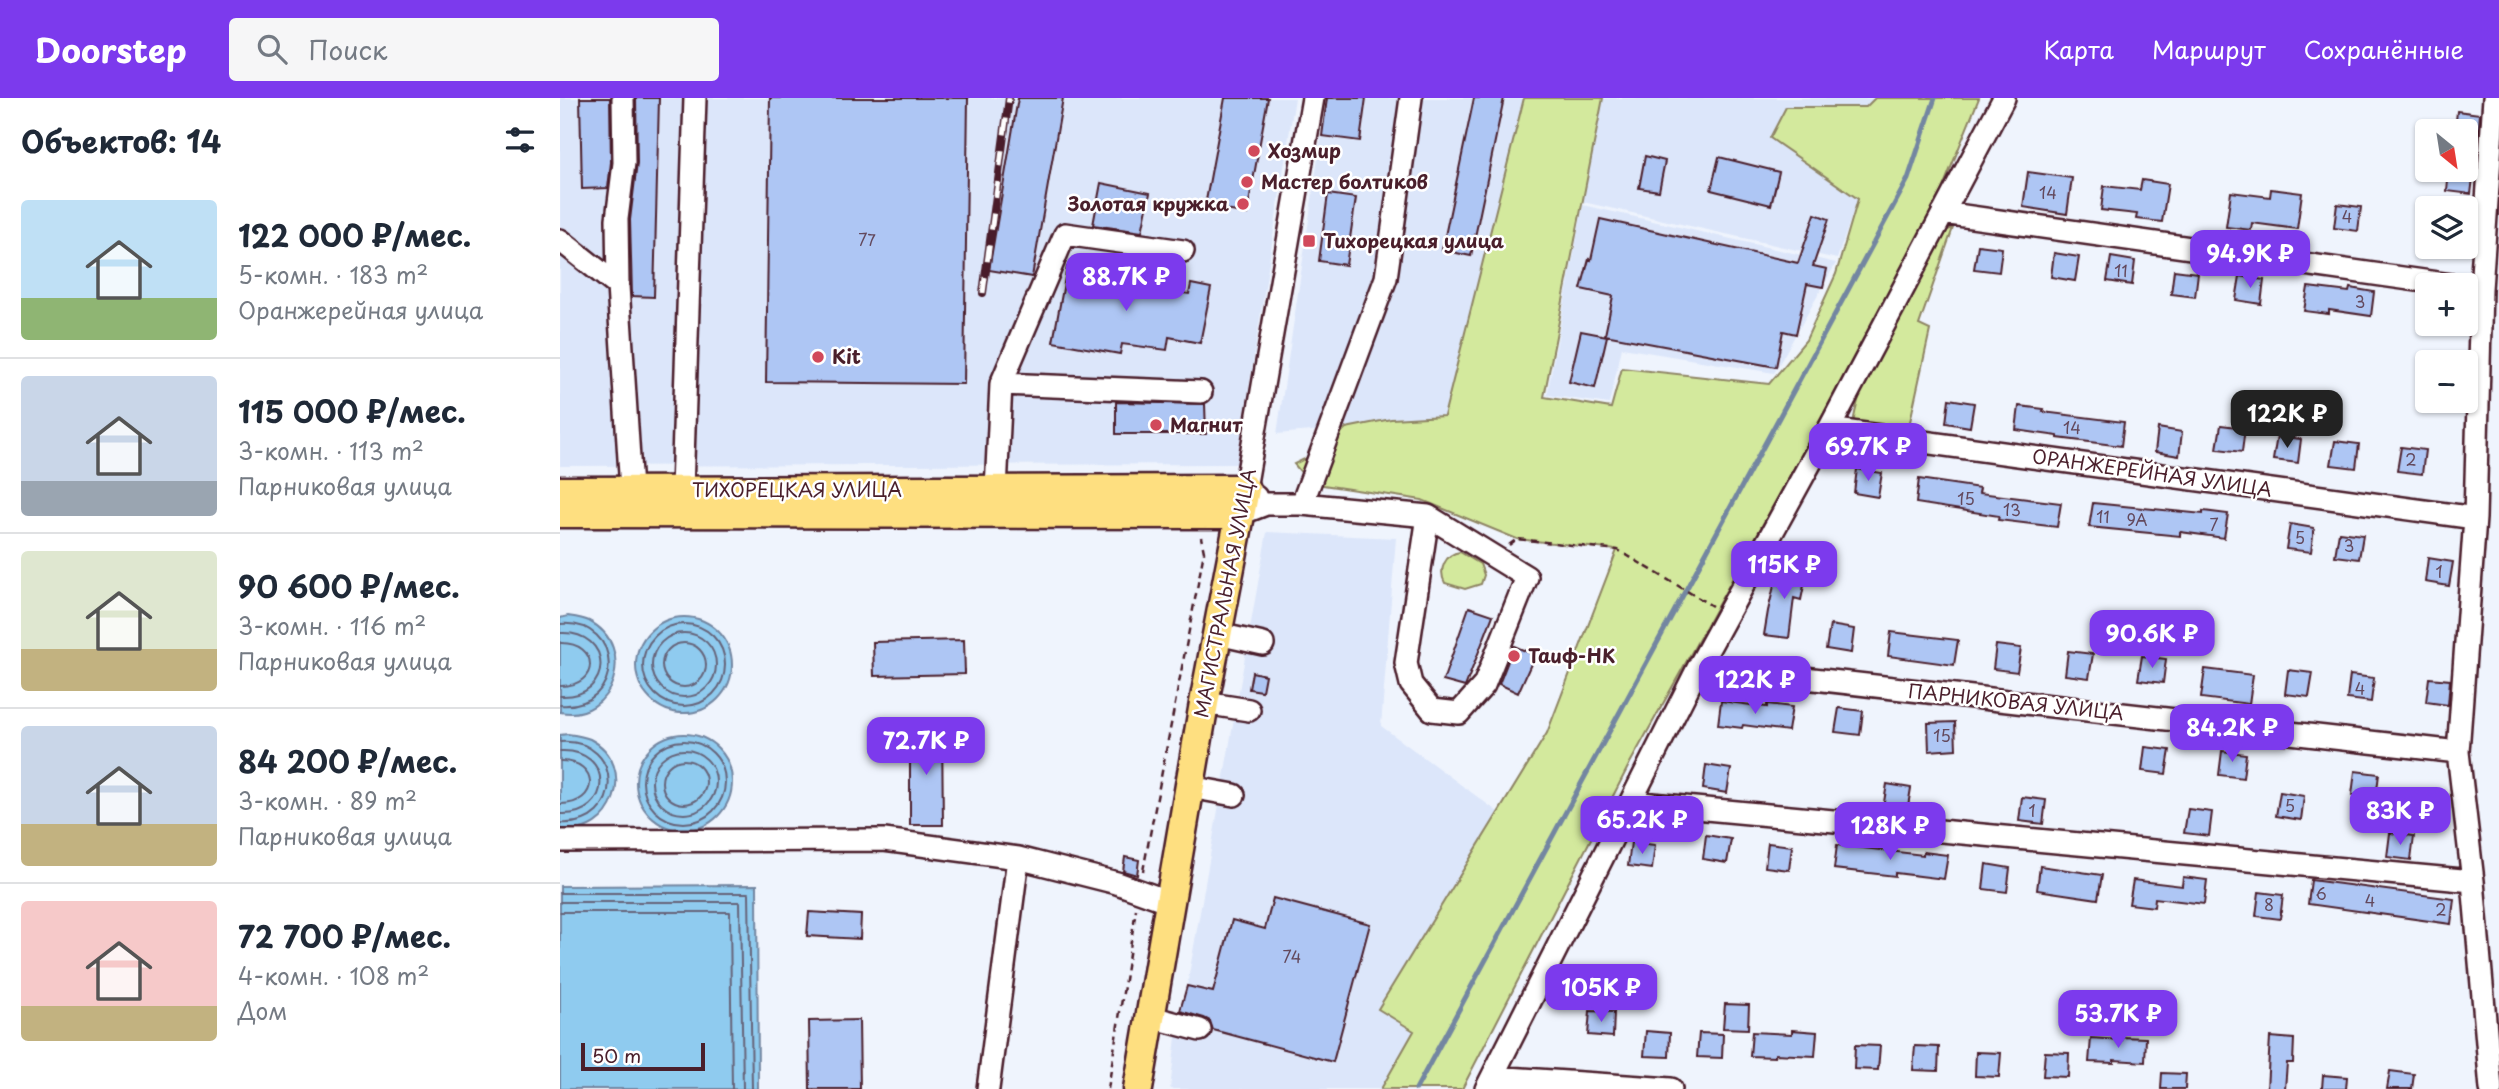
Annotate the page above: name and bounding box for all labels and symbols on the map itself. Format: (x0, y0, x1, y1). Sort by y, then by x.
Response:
north arrow (2415, 119, 2478, 182)
place label: Хозмир (1268, 136, 1341, 164)
marker: Хозмир (1246, 143, 1262, 159)
place label: Мастер болтиков (1261, 167, 1428, 195)
marker: Мастер болтиков (1239, 174, 1255, 190)
house number: 14 (2039, 180, 2057, 204)
place label: Золотая кружка (1067, 189, 1229, 217)
marker: Золотая кружка (1235, 196, 1251, 212)
house number: 4 (2342, 204, 2352, 228)
place label: Тихорецкая улица (1323, 226, 1504, 254)
house number: 77 (858, 227, 876, 251)
pin: 94.9K ₽ (2185, 230, 2315, 290)
marker: Тихорецкая улица (1301, 233, 1317, 249)
pin: 88.7K ₽ (1061, 254, 1191, 313)
house number: 11 (2114, 258, 2128, 282)
house number: 3 (2355, 289, 2365, 313)
place label: Kit (832, 342, 861, 370)
marker: Kit (810, 349, 826, 365)
pin: 122K ₽ (2230, 390, 2344, 450)
place label: Магнит (1170, 410, 1243, 438)
house number: 14 (2063, 415, 2081, 439)
marker: Магнит (1148, 417, 1164, 433)
pin: 69.7K ₽ (1803, 424, 1933, 483)
street label: ОРАНЖЕРЕЙНАЯ УЛИЦА (2030, 441, 2274, 503)
house number: 2 (2405, 447, 2417, 471)
street label: МАГИСТРАЛЬНАЯ УЛИЦА (1186, 466, 1262, 720)
street label: ТИХОРЕЦКАЯ УЛИЦА (692, 475, 902, 503)
house number: 15 (1957, 486, 1975, 510)
house number: 13 (2003, 497, 2021, 521)
house number: 11 (2096, 504, 2110, 528)
house number: 9А (2126, 507, 2148, 531)
house number: 7 (2209, 512, 2219, 536)
house number: 5 (2295, 525, 2305, 549)
house number: 3 (2344, 533, 2354, 557)
pin: 115K ₽ (1727, 542, 1841, 601)
house number: 1 (2435, 559, 2443, 583)
pin: 90.6K ₽ (2087, 610, 2217, 670)
place label: Таиф-НК (1528, 641, 1616, 669)
marker: Таиф-НК (1506, 648, 1522, 664)
pin: 122K ₽ (1698, 656, 1812, 716)
street label: ПАРНИКОВАЯ УЛИЦА (1907, 676, 2125, 726)
house number: 4 (2355, 676, 2365, 700)
pin: 84.2K ₽ (2167, 704, 2297, 764)
pin: 72.7K ₽ (861, 718, 991, 777)
house number: 15 (1933, 723, 1951, 747)
pin: 83K ₽ (2351, 788, 2449, 847)
house number: 5 (2285, 793, 2295, 817)
pin: 65.2K ₽ (1577, 796, 1707, 856)
house number: 1 (2028, 798, 2036, 822)
pin: 128K ₽ (1833, 802, 1947, 862)
house number: 6 (2315, 881, 2327, 905)
house number: 4 (2365, 888, 2375, 912)
house number: 8 (2264, 892, 2274, 916)
house number: 2 (2435, 897, 2447, 921)
house number: 74 (1283, 944, 1301, 968)
pin: 105K ₽ (1544, 964, 1658, 1024)
pin: 53.7K ₽ (2053, 990, 2183, 1050)
scale bar (581, 1040, 705, 1072)

